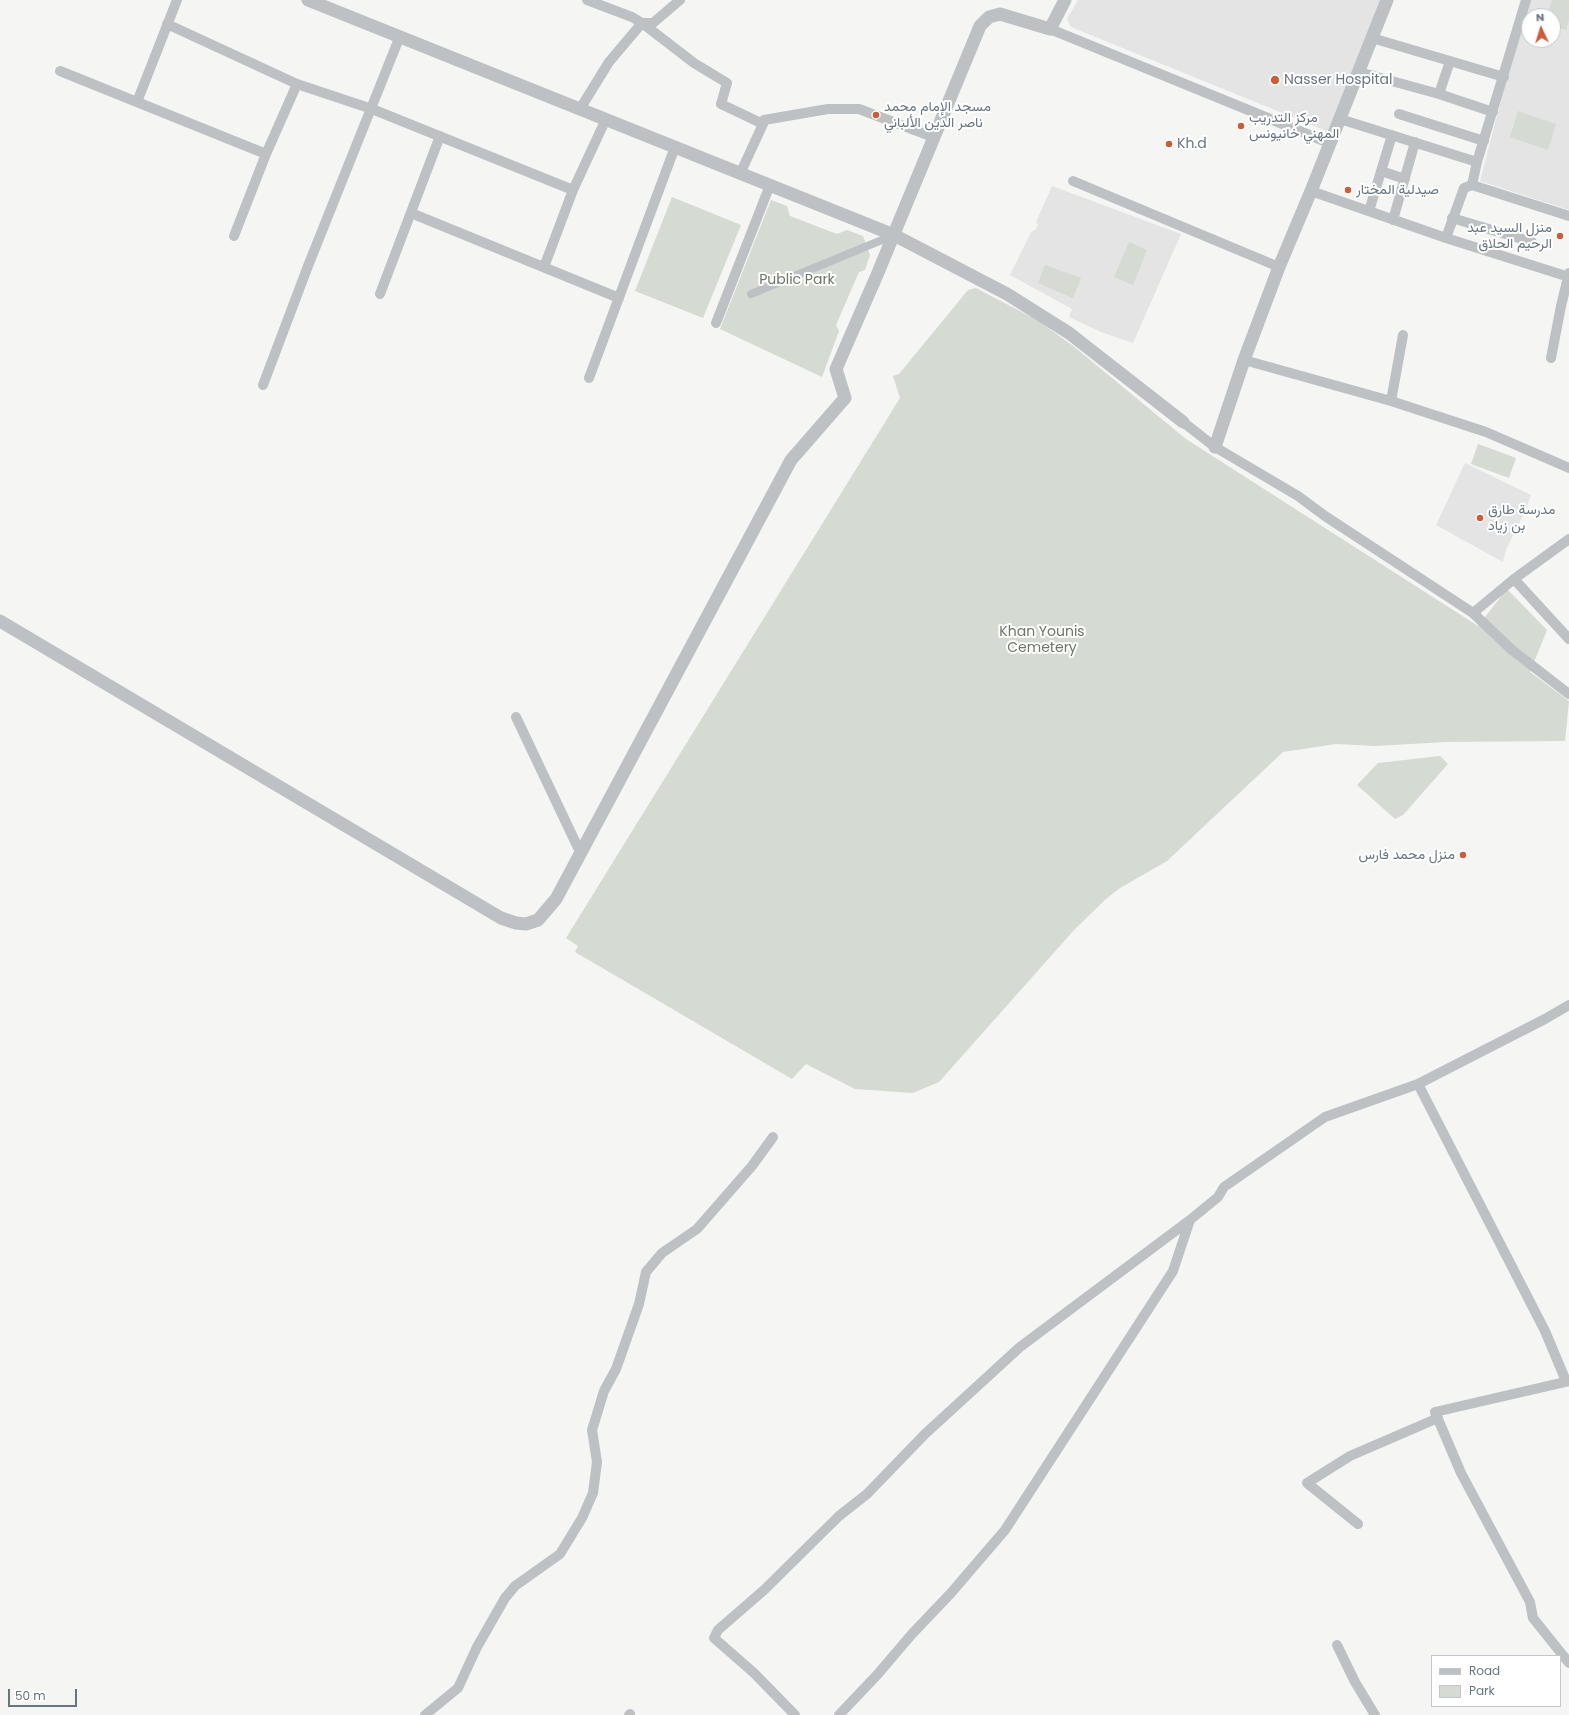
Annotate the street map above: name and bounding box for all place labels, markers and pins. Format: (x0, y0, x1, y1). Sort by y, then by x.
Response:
place label: Nasser Hospital (1284, 72, 1392, 88)
marker: Nasser Hospital (1269, 74, 1281, 86)
place label: مسجد الإمام محمد ناصر الدين الألباني (884, 99, 991, 132)
marker: مسجد الإمام محمد ناصر الدين الألباني (871, 110, 881, 120)
place label: مركز التدريب المهني خانيونس (1249, 110, 1339, 142)
marker: مركز التدريب المهني خانيونس (1236, 121, 1246, 131)
place label: Kh.d (1177, 136, 1207, 152)
marker: Kh.d (1164, 139, 1174, 149)
place label: صيدلية المختار (1356, 182, 1439, 198)
marker: صيدلية المختار (1343, 185, 1353, 195)
place label: منزل السيد عبد الرحيم الحلاق (1467, 220, 1552, 252)
marker: منزل السيد عبد الرحيم الحلاق (1555, 231, 1565, 241)
place label: مدرسة طارق بن زياد (1488, 502, 1556, 534)
marker: مدرسة طارق بن زياد (1475, 513, 1485, 523)
place label: منزل محمد فارس (1359, 847, 1455, 863)
marker: منزل محمد فارس (1458, 850, 1468, 860)

